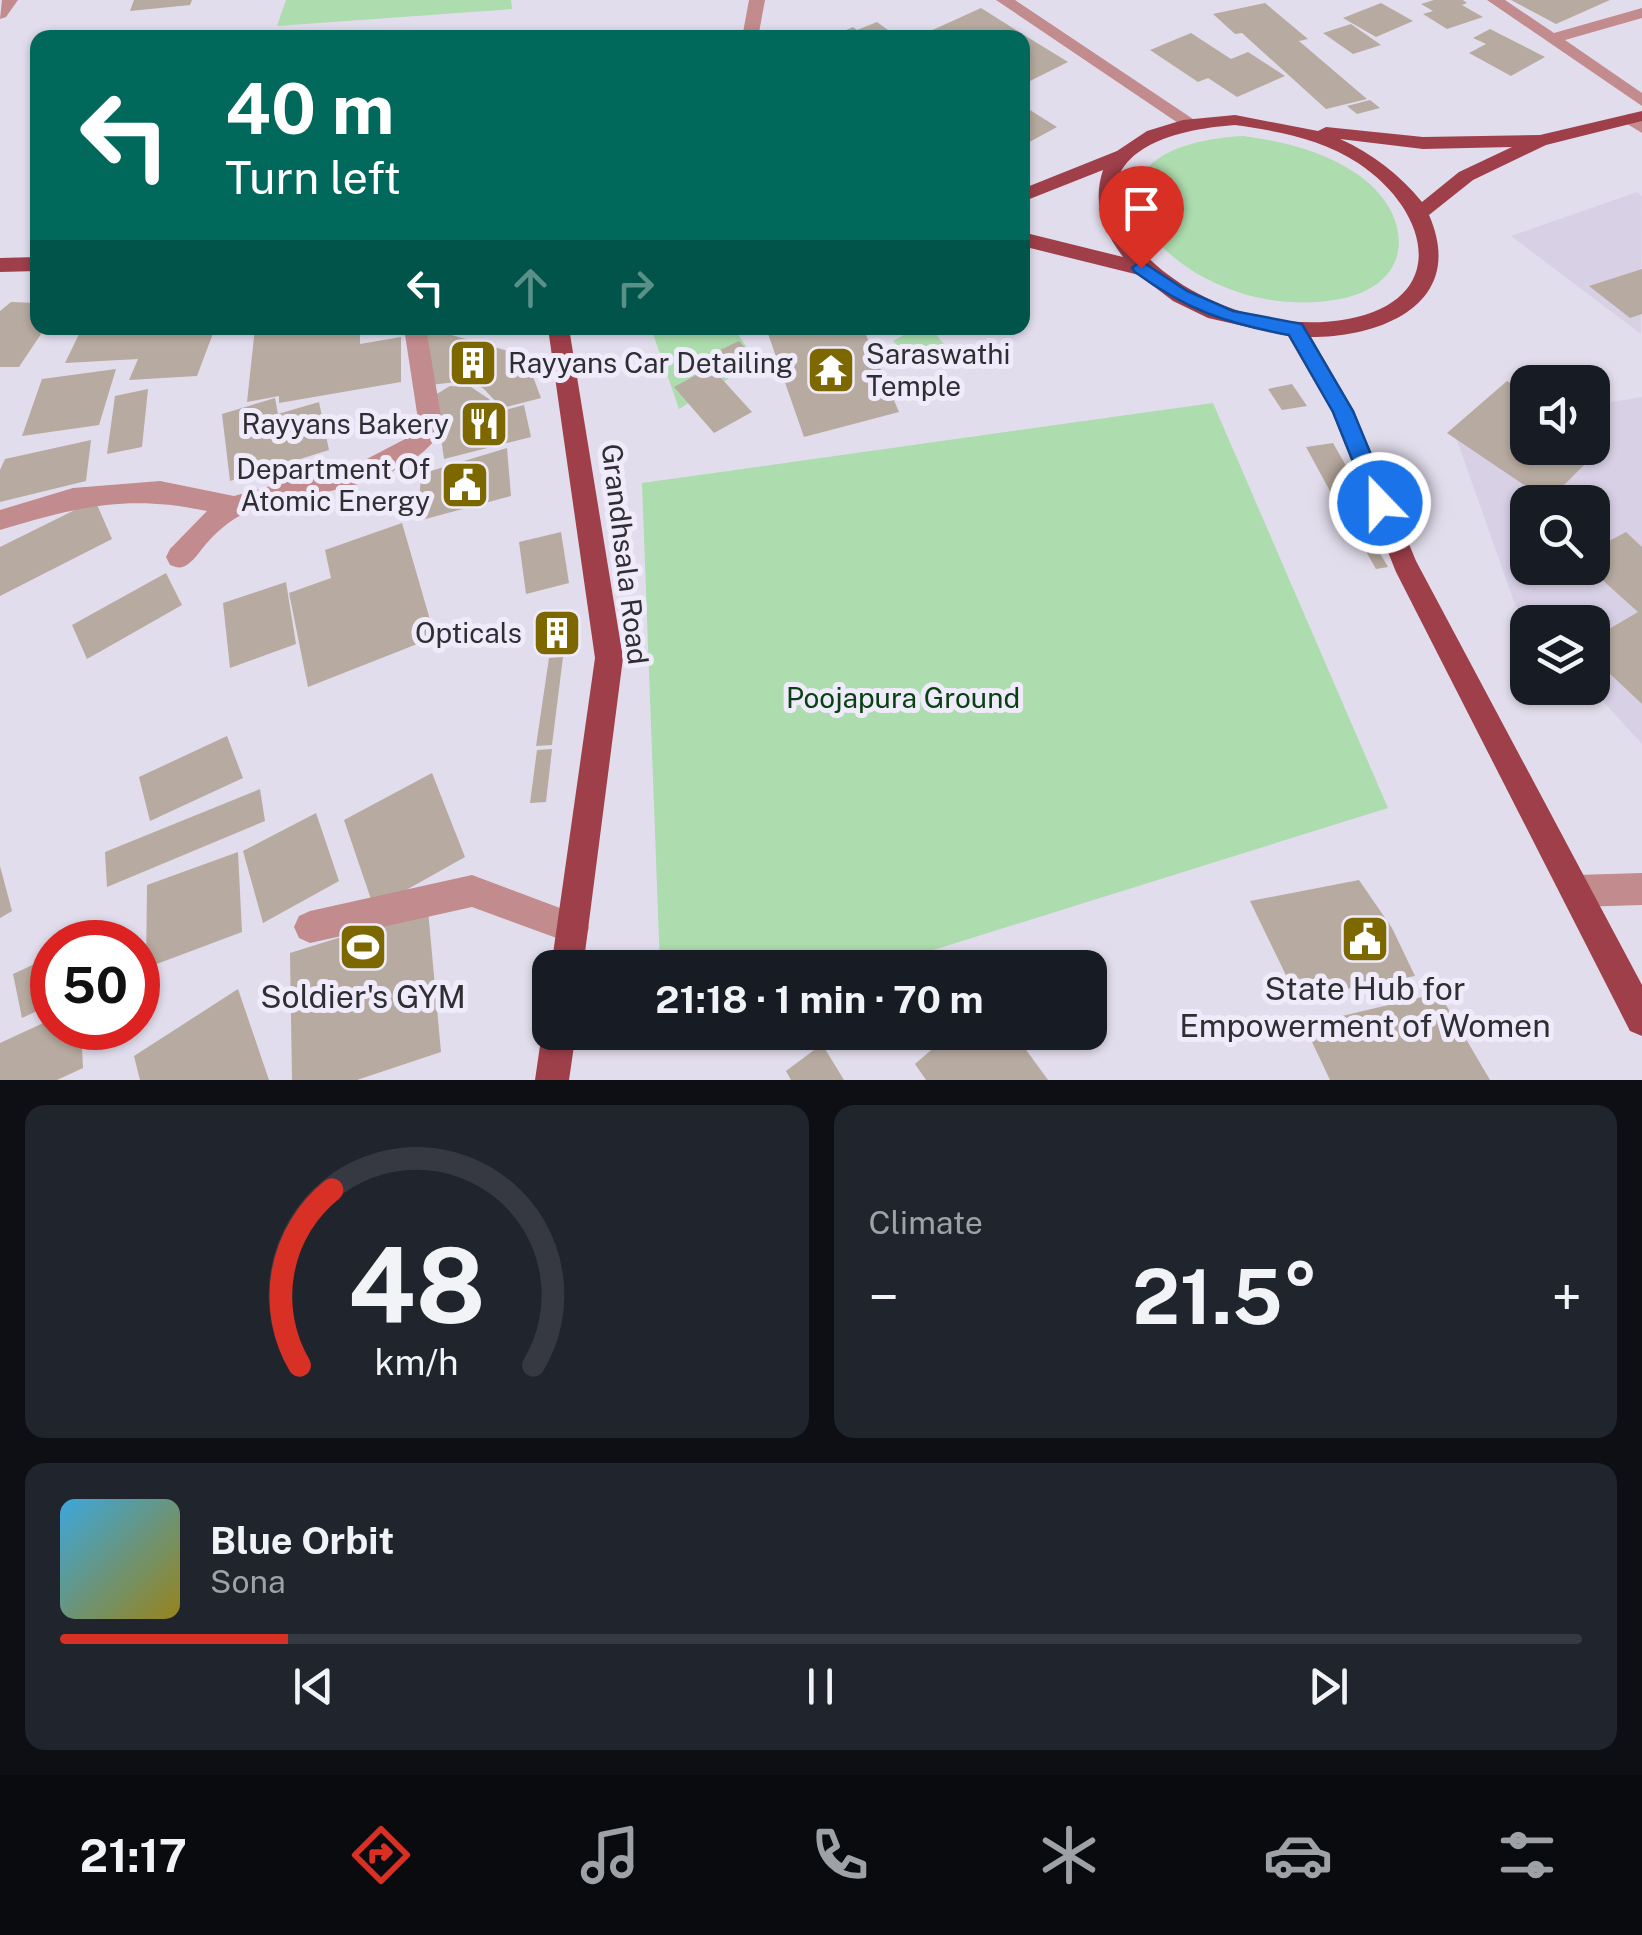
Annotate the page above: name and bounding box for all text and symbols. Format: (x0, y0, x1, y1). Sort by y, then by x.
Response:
text: 40 m (225, 67, 395, 150)
icon: left (60, 70, 190, 200)
text: Turn left (225, 151, 401, 204)
pin (1099, 166, 1184, 269)
icon: arrive (1114, 181, 1169, 236)
icon: left (398, 260, 453, 315)
icon: ahead (503, 260, 558, 315)
icon: right (608, 260, 663, 315)
building icon: Rayyans Car Detailing (447, 337, 499, 389)
place label: Saraswathi Temple (866, 337, 1010, 402)
temple icon: Saraswathi Temple (805, 344, 857, 396)
place label: Rayyans Car Detailing (508, 346, 793, 379)
map controls (1510, 365, 1610, 705)
button: sound (1510, 365, 1610, 465)
restaurant icon: Rayyans Bakery (458, 398, 510, 450)
place label: Rayyans Bakery (242, 407, 449, 440)
street label: Grandhsala Road (596, 442, 655, 666)
position arrow (1328, 451, 1432, 555)
place label: Department Of Atomic Energy (236, 452, 430, 517)
public building icon: Department Of Atomic Energy (439, 459, 491, 511)
button: search (1510, 485, 1610, 585)
button: layers (1510, 605, 1610, 705)
building icon: Opticals (531, 607, 583, 659)
place label: Opticals (415, 616, 522, 649)
park label: Poojapura Ground (786, 681, 1020, 714)
public building icon: State Hub for Empowerment of Women (1339, 913, 1391, 965)
speed limit sign: 50 (30, 920, 160, 1050)
sports icon: Soldier's GYM (337, 921, 389, 973)
place label: State Hub for Empowerment of Women (1179, 970, 1551, 1044)
text: 21:18 · 1 min · 70 m (655, 977, 984, 1022)
place label: Soldier's GYM (260, 978, 466, 1015)
text: Climate (869, 1204, 983, 1241)
text: 48 (348, 1224, 486, 1346)
text: 21.5° (1132, 1253, 1318, 1341)
text: − (869, 1265, 899, 1329)
text: + (1552, 1265, 1582, 1329)
text: km/h (375, 1341, 459, 1383)
text: Blue Orbit (210, 1518, 394, 1563)
text: Sona (210, 1563, 286, 1600)
icon: previous (286, 1659, 341, 1714)
icon: pause (793, 1659, 848, 1714)
icon: next (1301, 1659, 1356, 1714)
icon: directions (346, 1820, 416, 1890)
icon: music (575, 1820, 645, 1890)
icon: phone (805, 1820, 875, 1890)
icon: climate (1034, 1820, 1104, 1890)
icon: car (1263, 1820, 1333, 1890)
icon: filters (1492, 1820, 1562, 1890)
text: 21:17 (80, 1829, 187, 1882)

